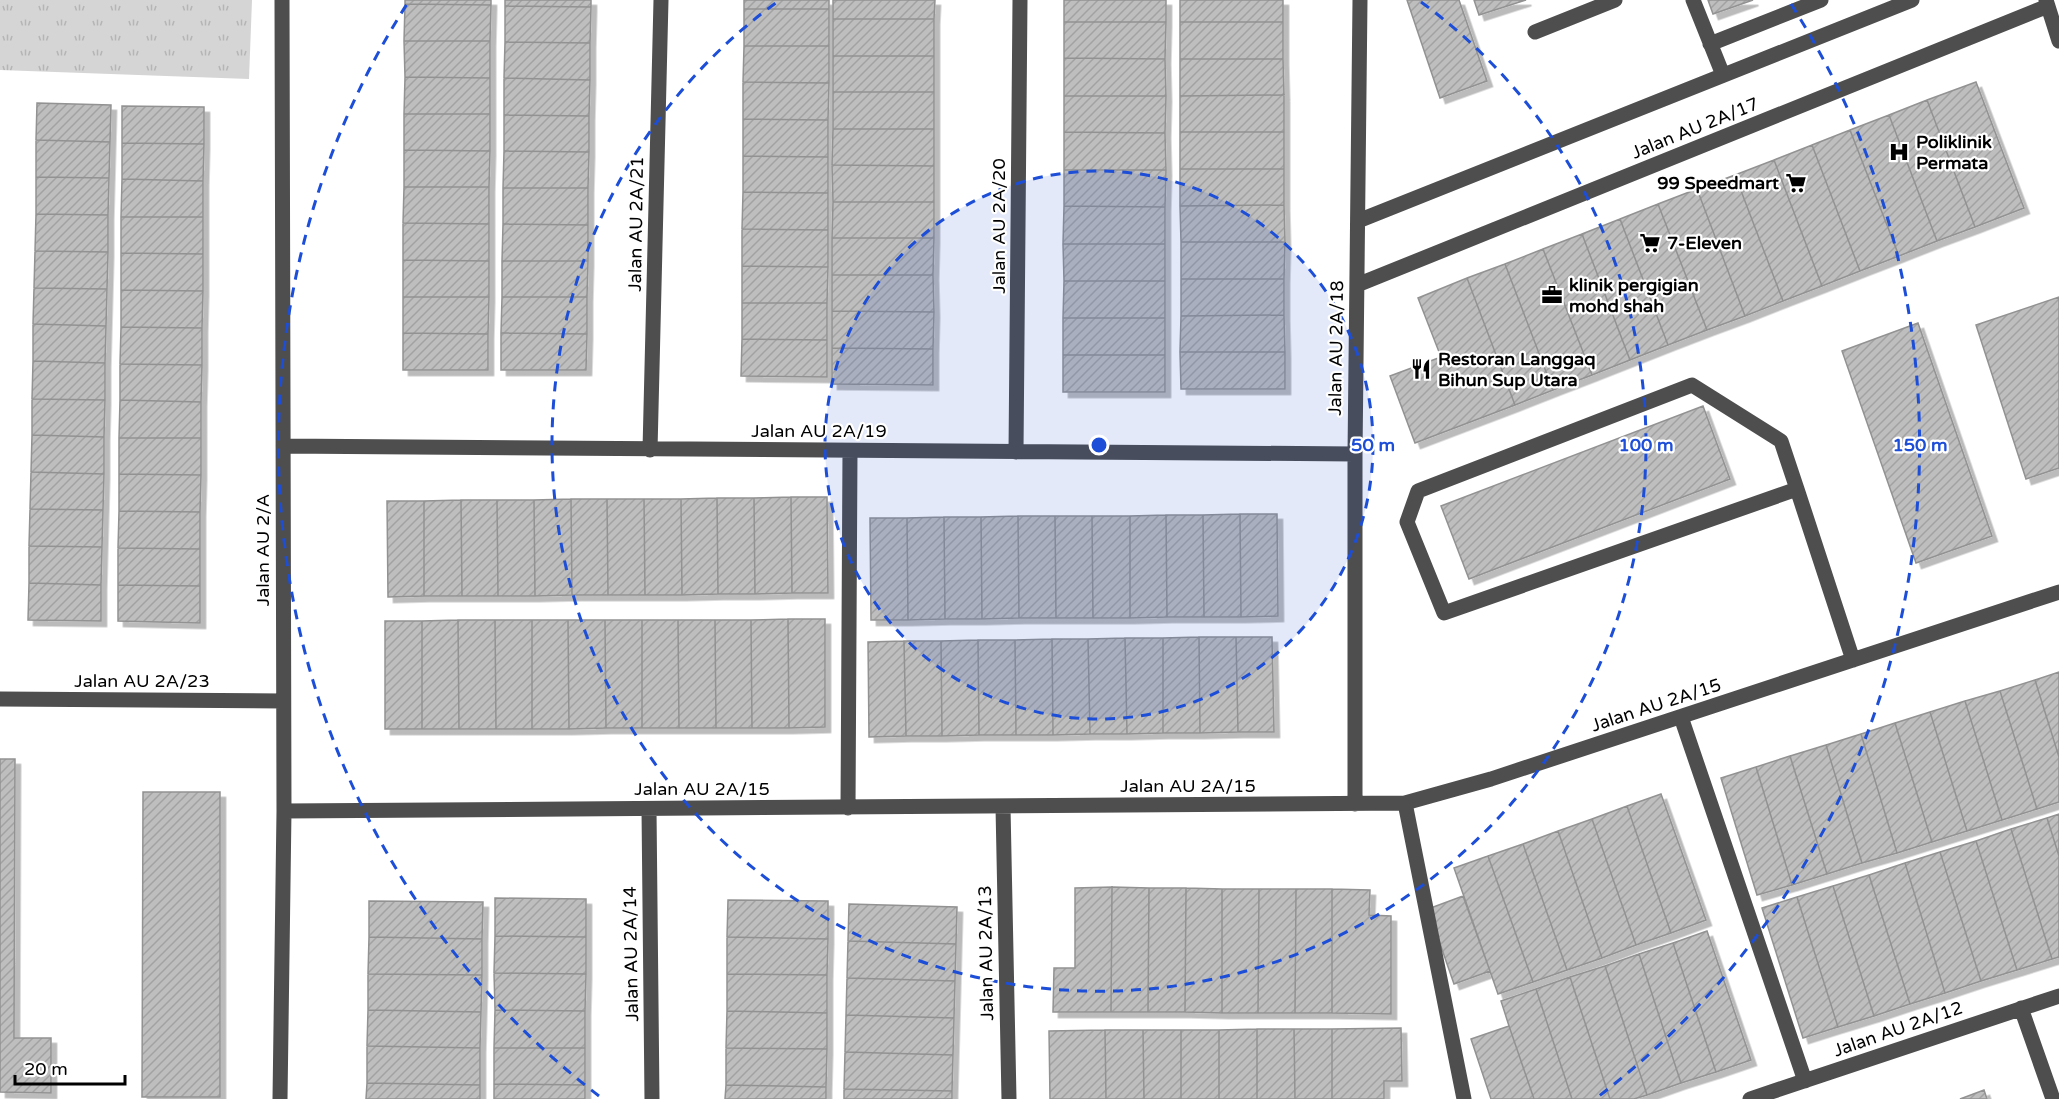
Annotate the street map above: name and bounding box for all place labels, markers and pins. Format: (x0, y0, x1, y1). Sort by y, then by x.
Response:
place label: Poliklinik Permata (1916, 131, 1992, 174)
hospital icon: Poliklinik Permata (1887, 140, 1911, 164)
supermarket icon: 99 Speedmart (1784, 171, 1808, 195)
place label: 99 Speedmart (1657, 172, 1779, 194)
supermarket icon: 7-Eleven (1638, 231, 1662, 255)
place label: 7-Eleven (1667, 232, 1742, 254)
place label: klinik pergigian mohd shah (1569, 274, 1699, 317)
office icon: klinik pergigian mohd shah (1540, 283, 1564, 307)
place label: Restoran Langgaq Bihun Sup Utara (1438, 348, 1596, 391)
restaurant icon: Restoran Langgaq Bihun Sup Utara (1409, 357, 1433, 381)
centre of rings (1089, 435, 1109, 455)

